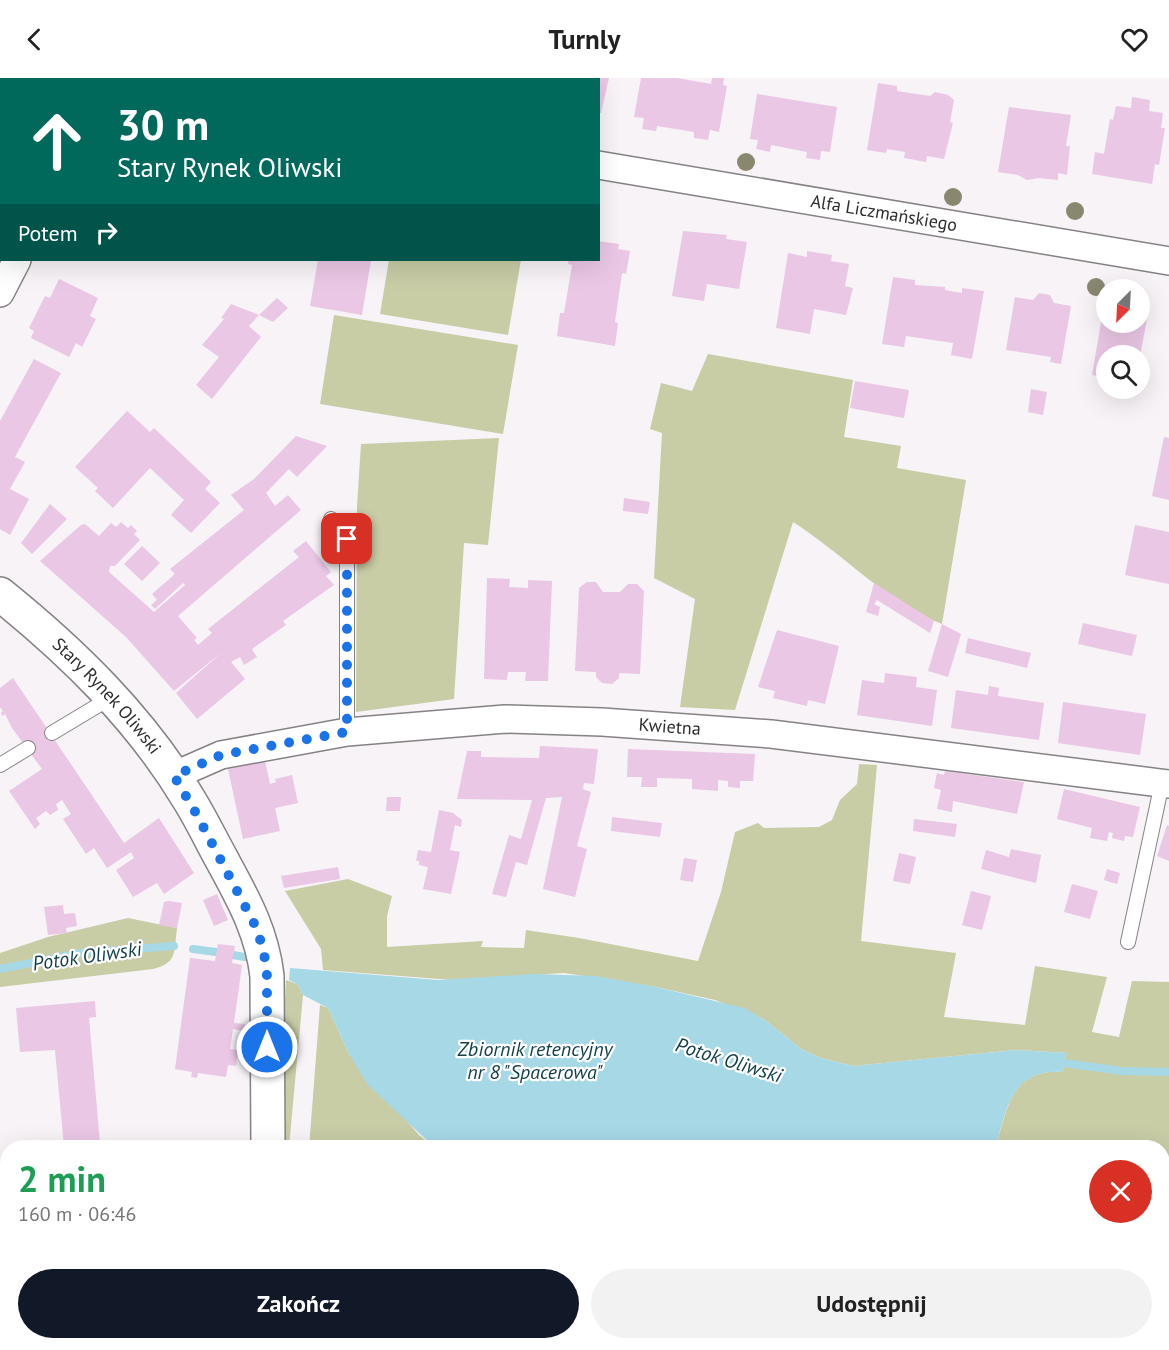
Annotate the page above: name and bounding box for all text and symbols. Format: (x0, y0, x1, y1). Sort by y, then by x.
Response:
text: Turnly (548, 22, 621, 56)
icon: back (18, 23, 51, 56)
icon: heart (1118, 23, 1151, 56)
text: 30 m (117, 97, 209, 152)
icon: ahead (18, 102, 96, 180)
text: Stary Rynek Oliwski (117, 150, 342, 184)
street label: Alfa Liczmańskiego (809, 189, 959, 236)
icon: right (90, 216, 123, 249)
text: Potem (18, 219, 78, 247)
north arrow (1096, 279, 1150, 333)
map controls (1096, 279, 1150, 399)
button: search (1096, 345, 1150, 399)
pin (321, 513, 372, 564)
icon: arrive (330, 522, 363, 555)
street label: Stary Rynek Oliwski (48, 632, 167, 758)
street label: Kwietna (638, 713, 702, 740)
water label: Potok Oliwski (31, 935, 144, 977)
position arrow (235, 1015, 299, 1079)
water label: Potok Oliwski (673, 1031, 786, 1089)
water label: Zbiornik retencyjny nr 8 "Spacerowa" (456, 1036, 614, 1085)
text: 2 min (18, 1155, 106, 1202)
button: close (1089, 1160, 1152, 1223)
text: 160 m · 06:46 (18, 1201, 136, 1227)
button: Zakończ (18, 1269, 579, 1338)
button: Udostępnij (591, 1269, 1152, 1338)

